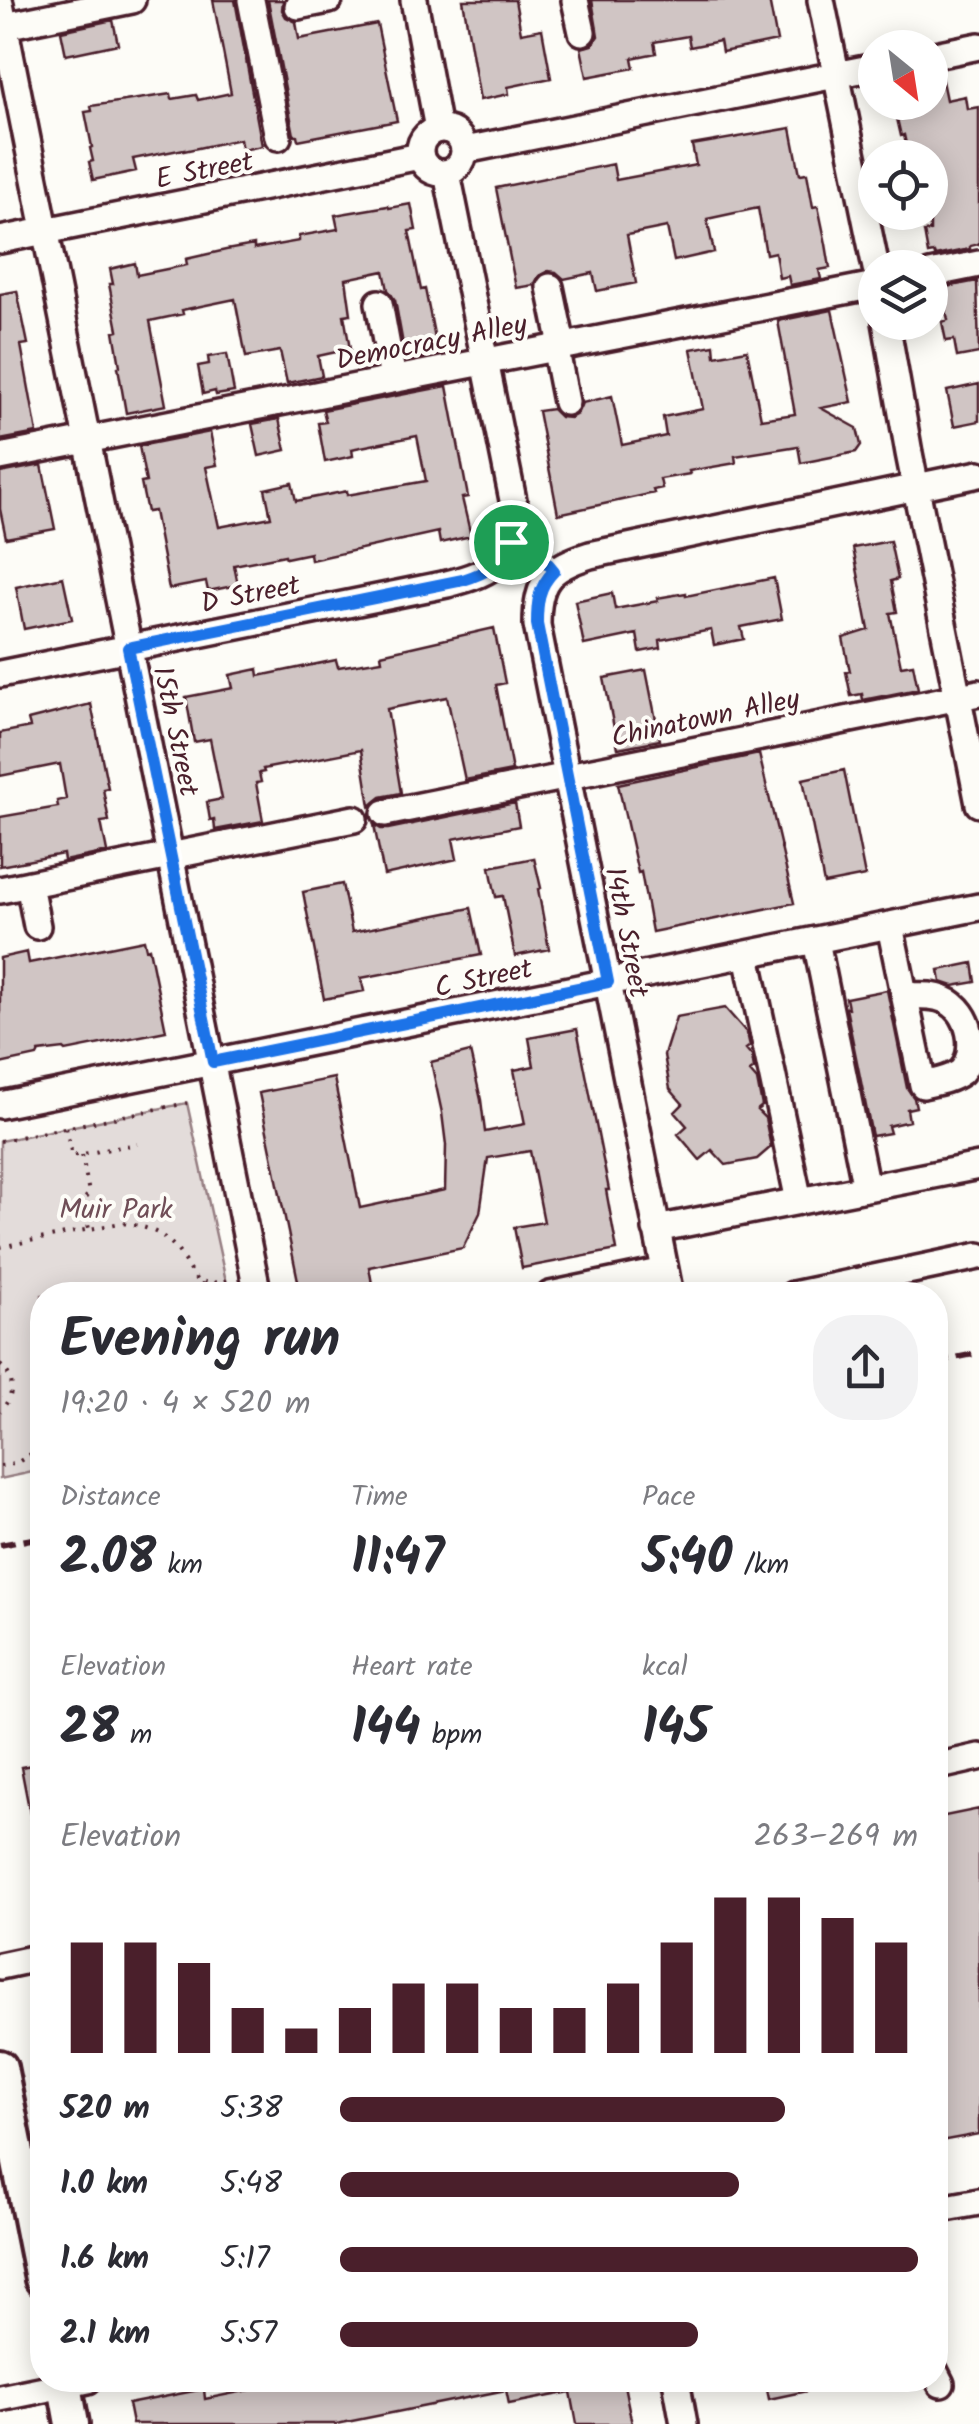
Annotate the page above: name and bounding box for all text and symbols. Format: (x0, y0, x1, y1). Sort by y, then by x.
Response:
north arrow (858, 30, 948, 120)
map controls (858, 30, 948, 340)
street label: E Street (152, 140, 258, 203)
button: locate (858, 140, 948, 230)
button: layers (858, 250, 948, 340)
street label: Democracy Alley (332, 303, 532, 384)
pin (469, 500, 554, 585)
icon: arrive (484, 515, 539, 570)
street label: D Street (197, 564, 305, 627)
street label: 15th Street (139, 662, 211, 802)
street label: Chinatown Alley (607, 677, 805, 761)
street label: 14th Street (591, 863, 660, 1003)
street label: C Street (430, 947, 538, 1012)
park label: Muir Park (59, 1188, 174, 1233)
text: Evening run (60, 1298, 340, 1385)
button: share (813, 1315, 918, 1420)
text: 19:20 · 4 × 520 m (60, 1379, 310, 1430)
text: Distance (60, 1475, 161, 1520)
text: Time (351, 1475, 408, 1520)
text: Pace (642, 1475, 695, 1520)
text: 2.08 (60, 1520, 156, 1600)
text: 11:47 (351, 1520, 444, 1600)
text: 5:40 (642, 1520, 733, 1600)
text: km (156, 1543, 203, 1588)
text: /km (733, 1543, 789, 1588)
text: Elevation (60, 1645, 166, 1690)
text: Heart rate (351, 1645, 473, 1690)
text: kcal (642, 1645, 688, 1690)
text: 28 (60, 1690, 119, 1770)
text: 144 (351, 1690, 421, 1770)
text: 145 (642, 1690, 710, 1770)
text: m (119, 1713, 152, 1758)
text: bpm (421, 1713, 482, 1758)
text: Elevation (60, 1812, 181, 1863)
text: 263–269 m (754, 1812, 918, 1863)
text: 520 m (60, 2084, 150, 2135)
text: 5:38 (220, 2084, 283, 2135)
text: 1.0 km (60, 2159, 148, 2210)
text: 5:48 (220, 2159, 282, 2210)
text: 1.6 km (60, 2234, 149, 2285)
text: 5:17 (220, 2234, 270, 2285)
text: 2.1 km (60, 2309, 150, 2360)
text: 5:57 (220, 2309, 277, 2360)

